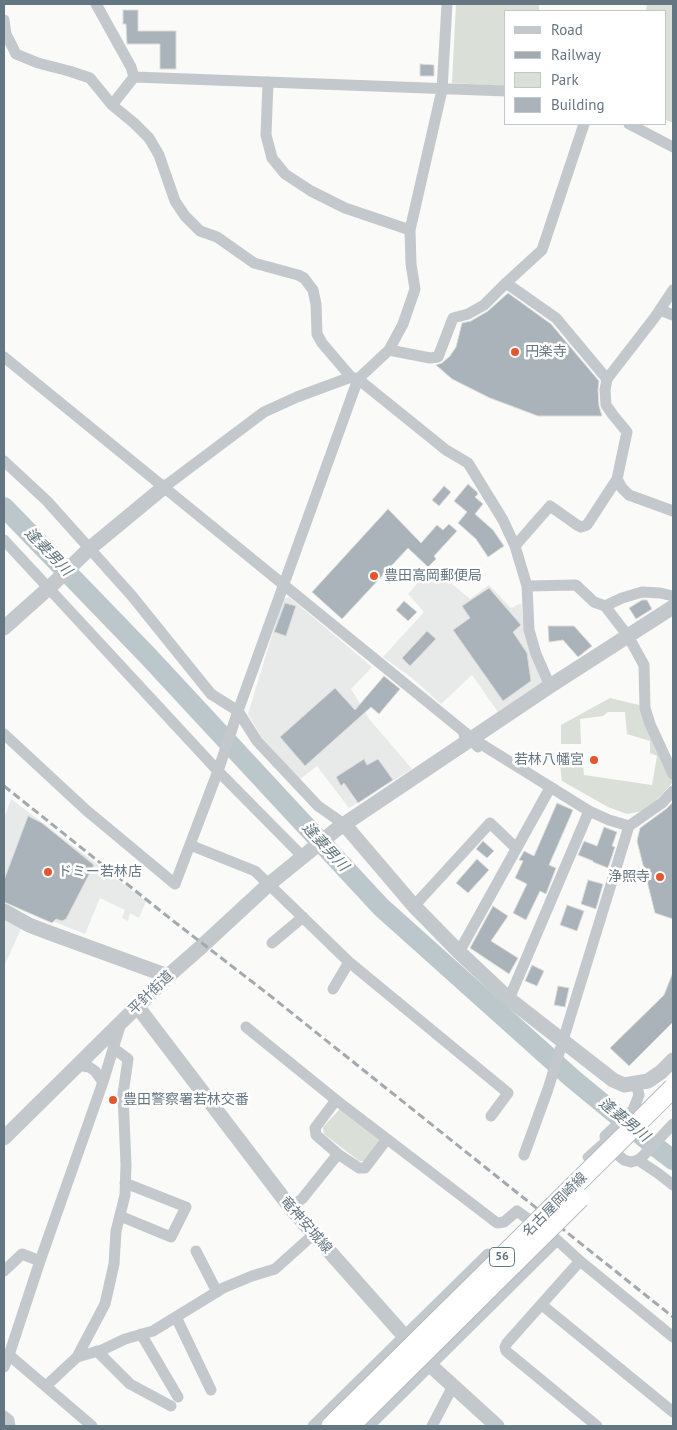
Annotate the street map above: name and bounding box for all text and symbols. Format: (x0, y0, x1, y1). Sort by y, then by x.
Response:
legend (504, 10, 667, 125)
text: Road (551, 20, 583, 39)
text: Railway (551, 45, 601, 64)
text: Park (551, 70, 579, 89)
text: Building (551, 95, 605, 114)
place label: 円楽寺 (525, 344, 567, 360)
marker: 円楽寺 (509, 346, 521, 358)
water label: 逢妻男川 (21, 524, 75, 580)
place label: 豊田高岡郵便局 (384, 568, 482, 584)
marker: 豊田高岡郵便局 (368, 570, 380, 582)
place label: 若林八幡宮 (514, 752, 584, 768)
marker: 若林八幡宮 (588, 754, 600, 766)
water label: 逢妻男川 (298, 819, 352, 875)
place label: ドミー若林店 (58, 864, 142, 880)
marker: ドミー若林店 (42, 866, 54, 878)
place label: 浄照寺 (608, 869, 650, 885)
marker: 浄照寺 (654, 871, 666, 883)
street label: 平針街道 (125, 968, 177, 1018)
place label: 豊田警察署若林交番 (123, 1092, 249, 1108)
marker: 豊田警察署若林交番 (107, 1094, 119, 1106)
water label: 逢妻男川 (595, 1094, 653, 1146)
street label: 名古屋岡崎線 (519, 1169, 591, 1241)
street label: 竜神安城線 (277, 1193, 335, 1257)
road number: 56 (490, 1248, 514, 1266)

